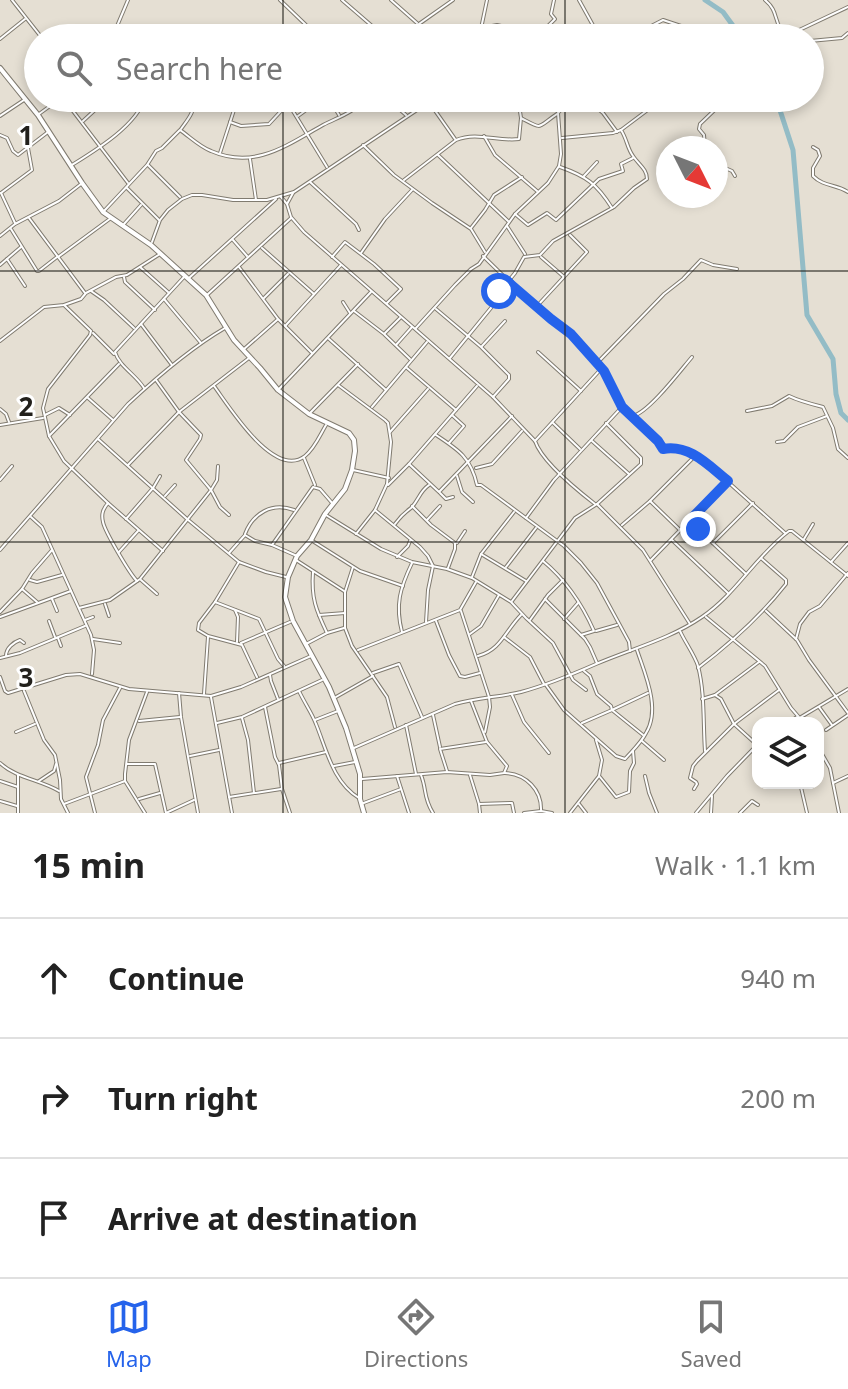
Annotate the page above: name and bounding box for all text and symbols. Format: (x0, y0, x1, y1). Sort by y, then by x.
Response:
search box (24, 24, 824, 112)
icon: search (52, 46, 96, 90)
text: Search here (116, 48, 283, 89)
text: 1 (19, 117, 33, 153)
north arrow (656, 136, 728, 208)
route start (481, 273, 517, 309)
text: 2 (19, 388, 34, 424)
route end (680, 511, 716, 547)
text: 3 (19, 659, 33, 695)
map controls (752, 717, 824, 789)
button: layers (752, 717, 824, 789)
text: 15 min (32, 842, 145, 888)
text: Walk · 1.1 km (655, 847, 816, 883)
icon: ahead (32, 956, 76, 1000)
text: Continue (108, 958, 244, 999)
text: 940 m (740, 960, 816, 996)
icon: right (32, 1076, 76, 1120)
text: Turn right (108, 1078, 258, 1119)
text: 200 m (740, 1080, 816, 1116)
icon: arrive (32, 1196, 76, 1240)
text: Arrive at destination (108, 1198, 418, 1239)
tab: Map (106, 1295, 152, 1373)
tab: Directions (364, 1295, 468, 1373)
tab: Saved (680, 1295, 742, 1373)

